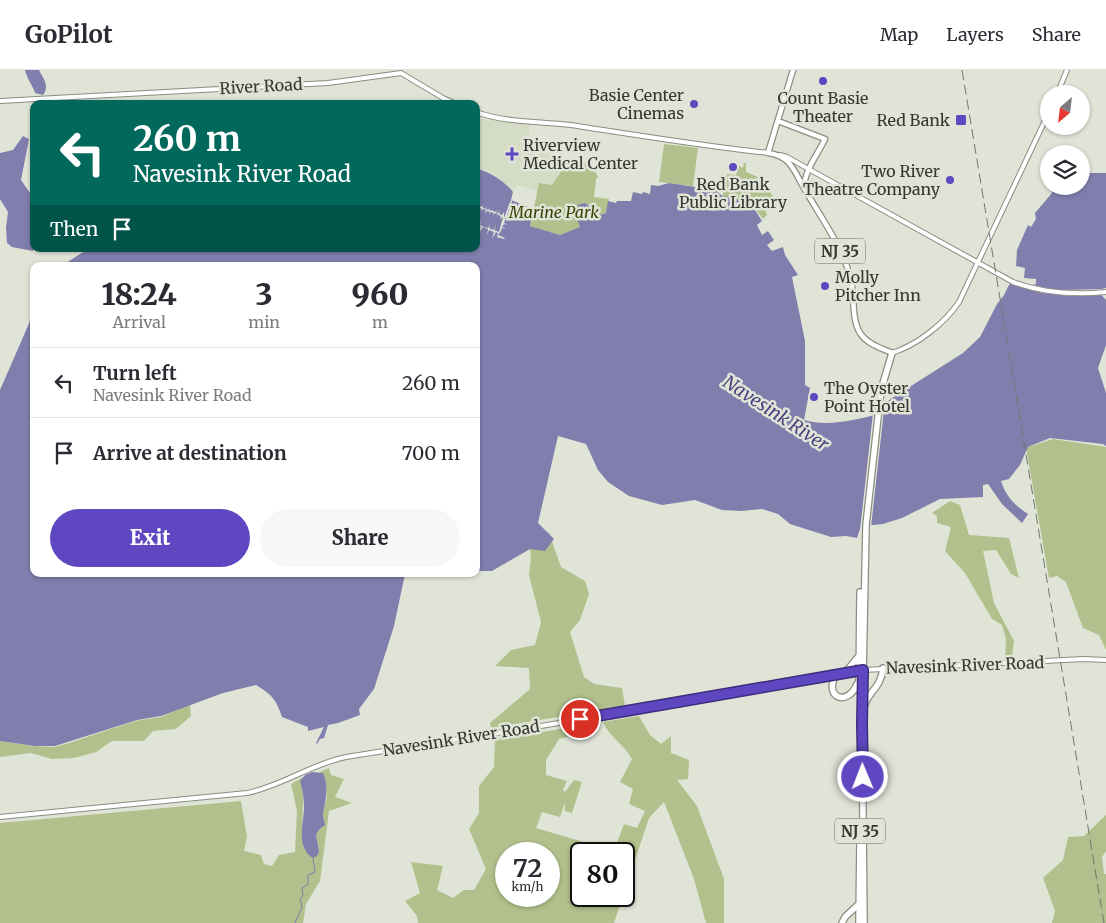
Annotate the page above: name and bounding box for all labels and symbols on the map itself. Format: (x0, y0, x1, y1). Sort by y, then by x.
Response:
street label: River Road (219, 74, 303, 98)
marker: Count Basie Theater (817, 75, 829, 87)
place label: Basie Center Cinemas (589, 85, 684, 123)
north arrow (1040, 85, 1090, 135)
place label: Count Basie Theater (778, 88, 868, 126)
marker: Basie Center Cinemas (688, 98, 700, 110)
place label: Red Bank (877, 110, 951, 130)
marker: Red Bank (954, 113, 968, 127)
place label: Riverview Medical Center (523, 135, 638, 173)
marker: Riverview Medical Center (505, 147, 519, 161)
marker: Red Bank Public Library (727, 161, 739, 173)
place label: Two River Theatre Company (803, 161, 941, 199)
place label: Red Bank Public Library (679, 174, 788, 212)
marker: Two River Theatre Company (944, 174, 956, 186)
park label: Marine Park (508, 202, 599, 222)
road number: NJ 35 (815, 238, 865, 264)
place label: Molly Pitcher Inn (835, 267, 921, 305)
marker: Molly Pitcher Inn (819, 280, 831, 292)
water label: Navesink River (719, 370, 834, 456)
place label: The Oyster Point Hotel (824, 378, 910, 416)
marker: The Oyster Point Hotel (808, 391, 820, 403)
street label: Navesink River Road (885, 652, 1045, 678)
pin (559, 698, 601, 740)
street label: Navesink River Road (381, 716, 541, 760)
position arrow (836, 750, 888, 802)
road number: NJ 35 (835, 818, 885, 844)
speed limit sign: 80 (570, 842, 635, 907)

